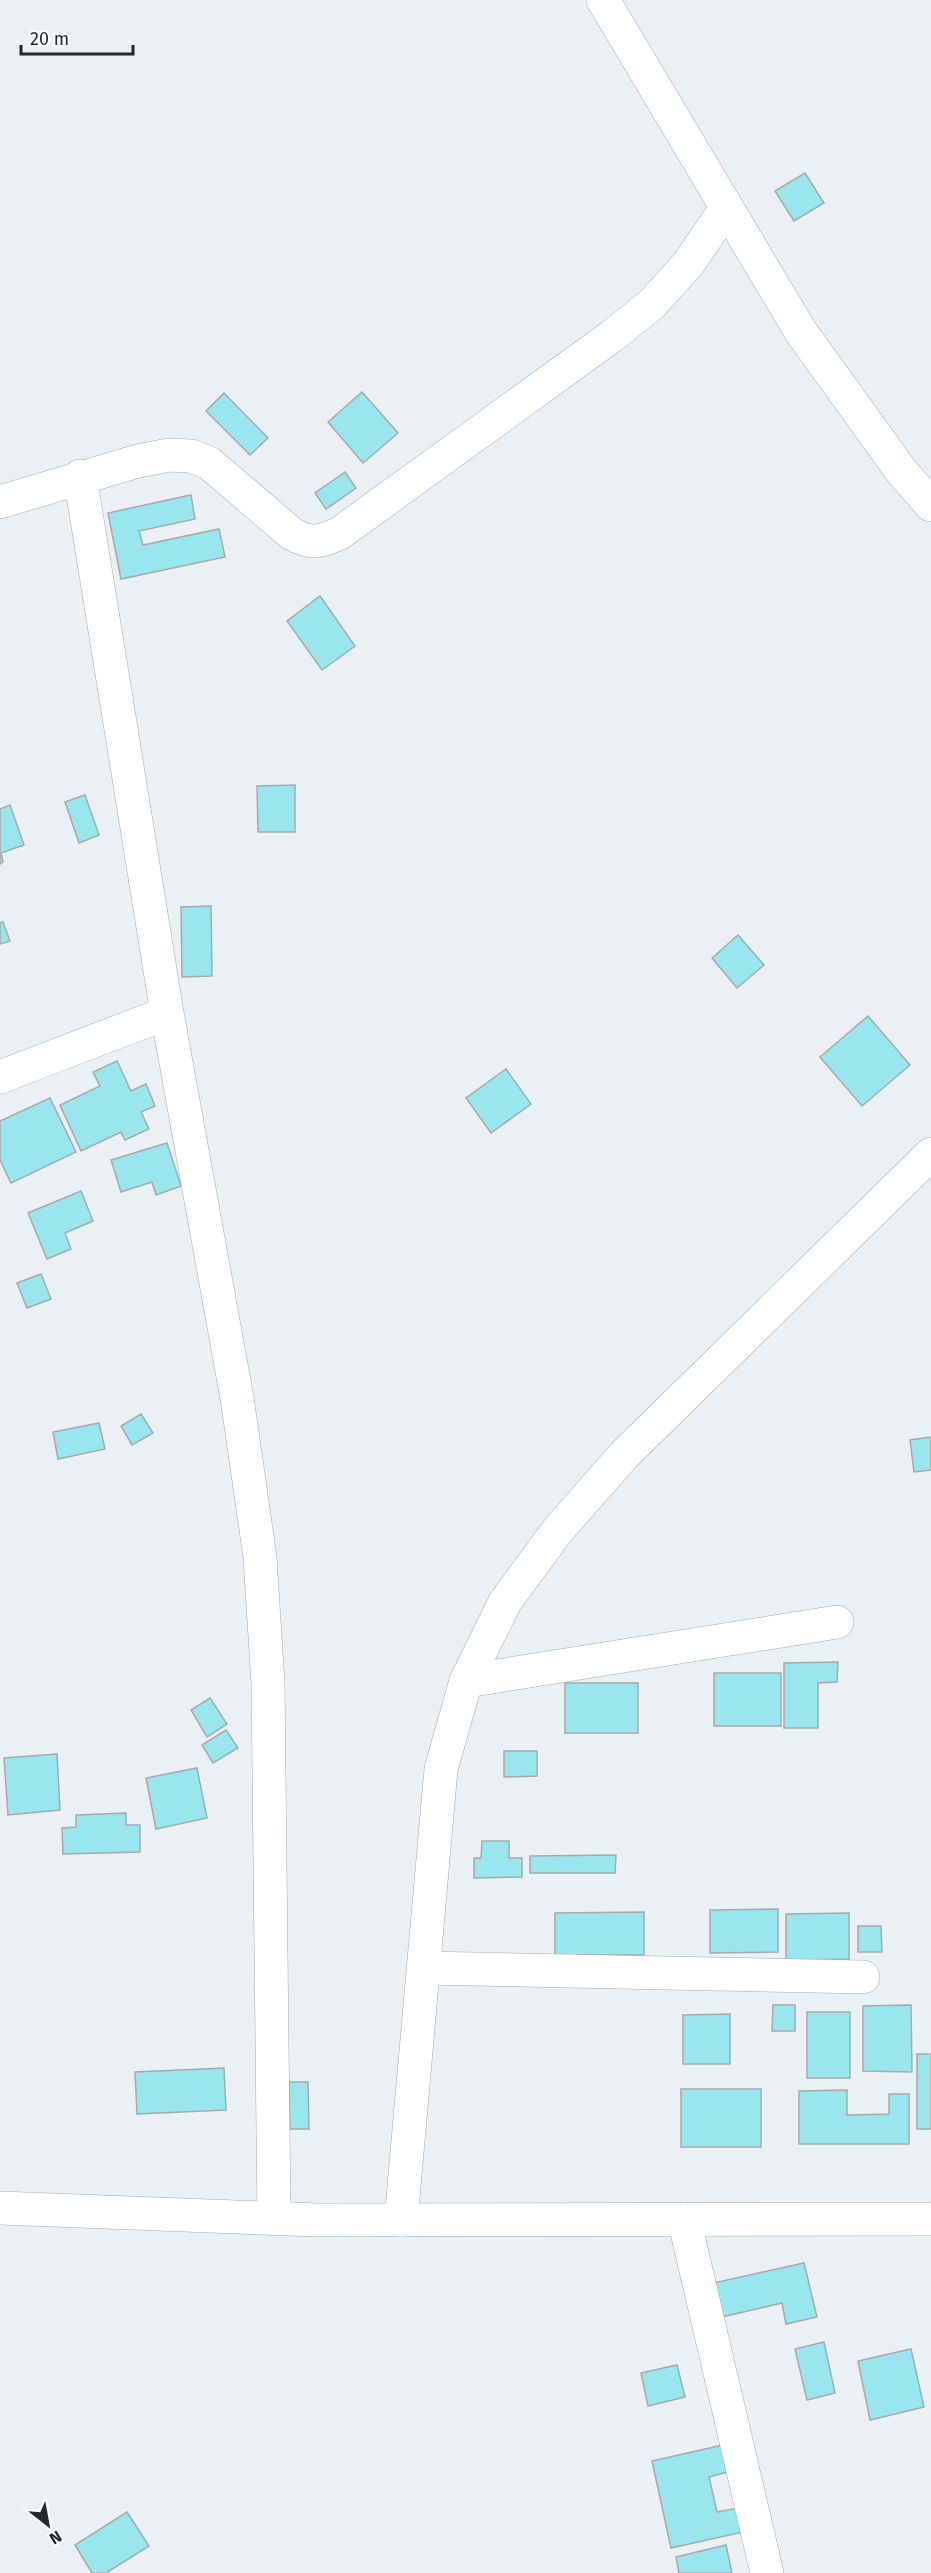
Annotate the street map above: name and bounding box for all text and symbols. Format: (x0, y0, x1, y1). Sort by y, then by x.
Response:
scale bar (21, 18, 134, 56)
text: 20 m (30, 28, 69, 50)
north arrow (18, 2495, 78, 2555)
text: N (46, 2527, 65, 2548)

